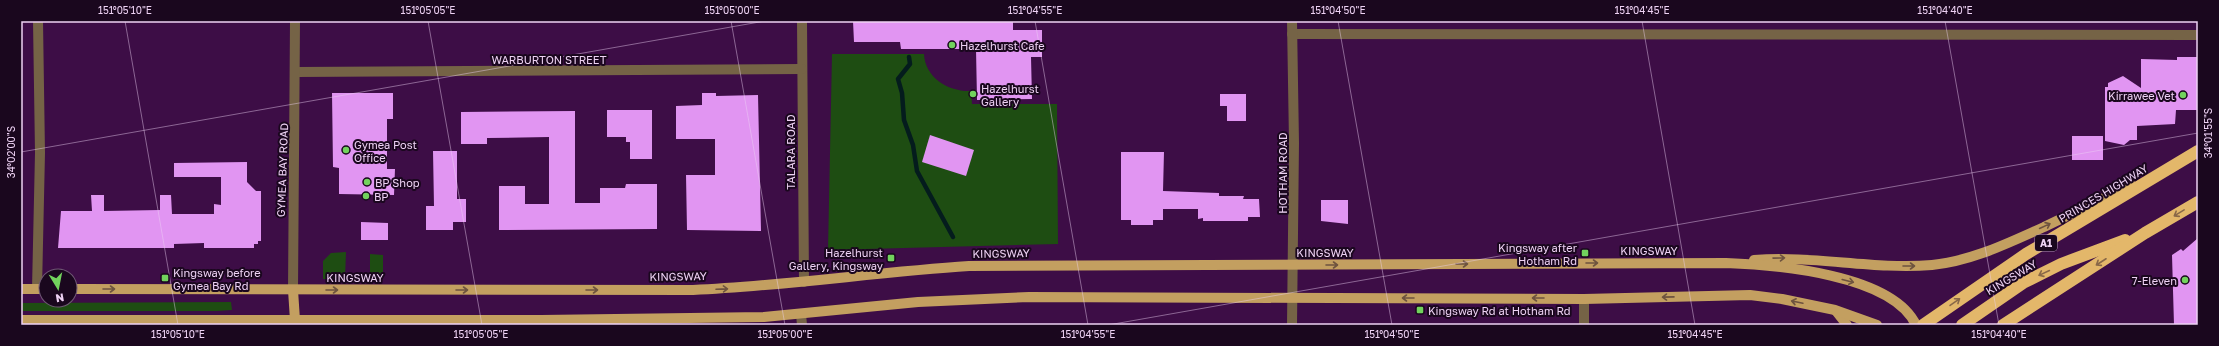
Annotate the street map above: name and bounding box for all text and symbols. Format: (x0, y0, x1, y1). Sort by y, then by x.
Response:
text: 151°05'10"E (98, 4, 152, 16)
text: 151°05'05"E (401, 4, 455, 16)
text: 151°05'00"E (704, 4, 760, 16)
text: 151°04'55"E (1008, 4, 1062, 16)
text: 151°04'50"E (1310, 4, 1366, 16)
text: 151°04'45"E (1615, 4, 1670, 16)
text: 151°04'40"E (1917, 4, 1973, 16)
place label: Hazelhurst Cafe (960, 39, 1045, 52)
marker: Hazelhurst Cafe (947, 40, 957, 50)
street label: WARBURTON STREET (492, 53, 607, 66)
place label: Hazelhurst Gallery (981, 82, 1039, 108)
marker: Hazelhurst Gallery (968, 89, 978, 99)
place label: Kirrawee Vet (2108, 89, 2175, 102)
marker: Kirrawee Vet (2178, 90, 2188, 100)
text: 34°01'55"S (2202, 108, 2214, 158)
street label: TALARA ROAD (784, 114, 797, 190)
street label: GYMEA BAY ROAD (274, 122, 290, 217)
text: 34°02'00"S (5, 126, 17, 178)
street label: HOTHAM ROAD (1276, 132, 1289, 214)
place label: Gymea Post Office (354, 138, 417, 164)
marker: Gymea Post Office (341, 145, 351, 155)
street label: PRINCES HIGHWAY (2056, 161, 2150, 225)
place label: BP Shop (375, 176, 420, 189)
marker: BP Shop (362, 177, 372, 187)
place label: BP (374, 190, 389, 203)
marker: BP (361, 191, 371, 201)
one-way arrow (2173, 210, 2185, 218)
one-way arrow (2039, 222, 2051, 229)
road number: A1 (2035, 235, 2057, 251)
place label: Kingsway after Hotham Rd (1498, 241, 1578, 267)
street label: KINGSWAY (1620, 244, 1678, 257)
place label: Hazelhurst Gallery, Kingsway (789, 246, 883, 272)
street label: KINGSWAY (972, 246, 1030, 260)
street label: KINGSWAY (1296, 246, 1354, 259)
marker: Kingsway after Hotham Rd (1580, 248, 1590, 258)
marker: Hazelhurst Gallery, Kingsway (886, 253, 896, 263)
one-way arrow (1772, 255, 1785, 262)
street label: KINGSWAY (1983, 257, 2039, 297)
one-way arrow (2096, 258, 2107, 266)
one-way arrow (1455, 260, 1468, 268)
one-way arrow (1585, 260, 1598, 267)
one-way arrow (1325, 261, 1338, 269)
one-way arrow (1902, 262, 1915, 270)
place label: Kingsway before Gymea Bay Rd (173, 266, 261, 292)
north arrow (38, 268, 78, 308)
street label: KINGSWAY (649, 269, 707, 283)
one-way arrow (2038, 269, 2050, 277)
street label: KINGSWAY (326, 271, 384, 284)
marker: Kingsway before Gymea Bay Rd (160, 273, 170, 283)
place label: 7-Eleven (2132, 274, 2177, 287)
marker: 7-Eleven (2180, 275, 2190, 285)
one-way arrow (1841, 277, 1854, 285)
one-way arrow (102, 285, 115, 293)
one-way arrow (715, 285, 728, 292)
one-way arrow (325, 286, 338, 294)
one-way arrow (455, 286, 468, 294)
one-way arrow (585, 286, 598, 294)
text: N (55, 291, 65, 305)
one-way arrow (1662, 293, 1675, 301)
one-way arrow (1402, 294, 1415, 302)
one-way arrow (1532, 294, 1545, 302)
one-way arrow (1791, 298, 1804, 306)
one-way arrow (1950, 298, 1961, 306)
place label: Kingsway Rd at Hotham Rd (1428, 304, 1571, 317)
marker: Kingsway Rd at Hotham Rd (1415, 305, 1425, 315)
text: 151°05'10"E (151, 328, 205, 340)
text: 151°05'05"E (454, 328, 508, 340)
text: 151°05'00"E (757, 328, 813, 340)
text: 151°04'55"E (1061, 328, 1115, 340)
text: 151°04'50"E (1364, 328, 1420, 340)
text: 151°04'45"E (1668, 328, 1723, 340)
text: 151°04'40"E (1971, 328, 2027, 340)

